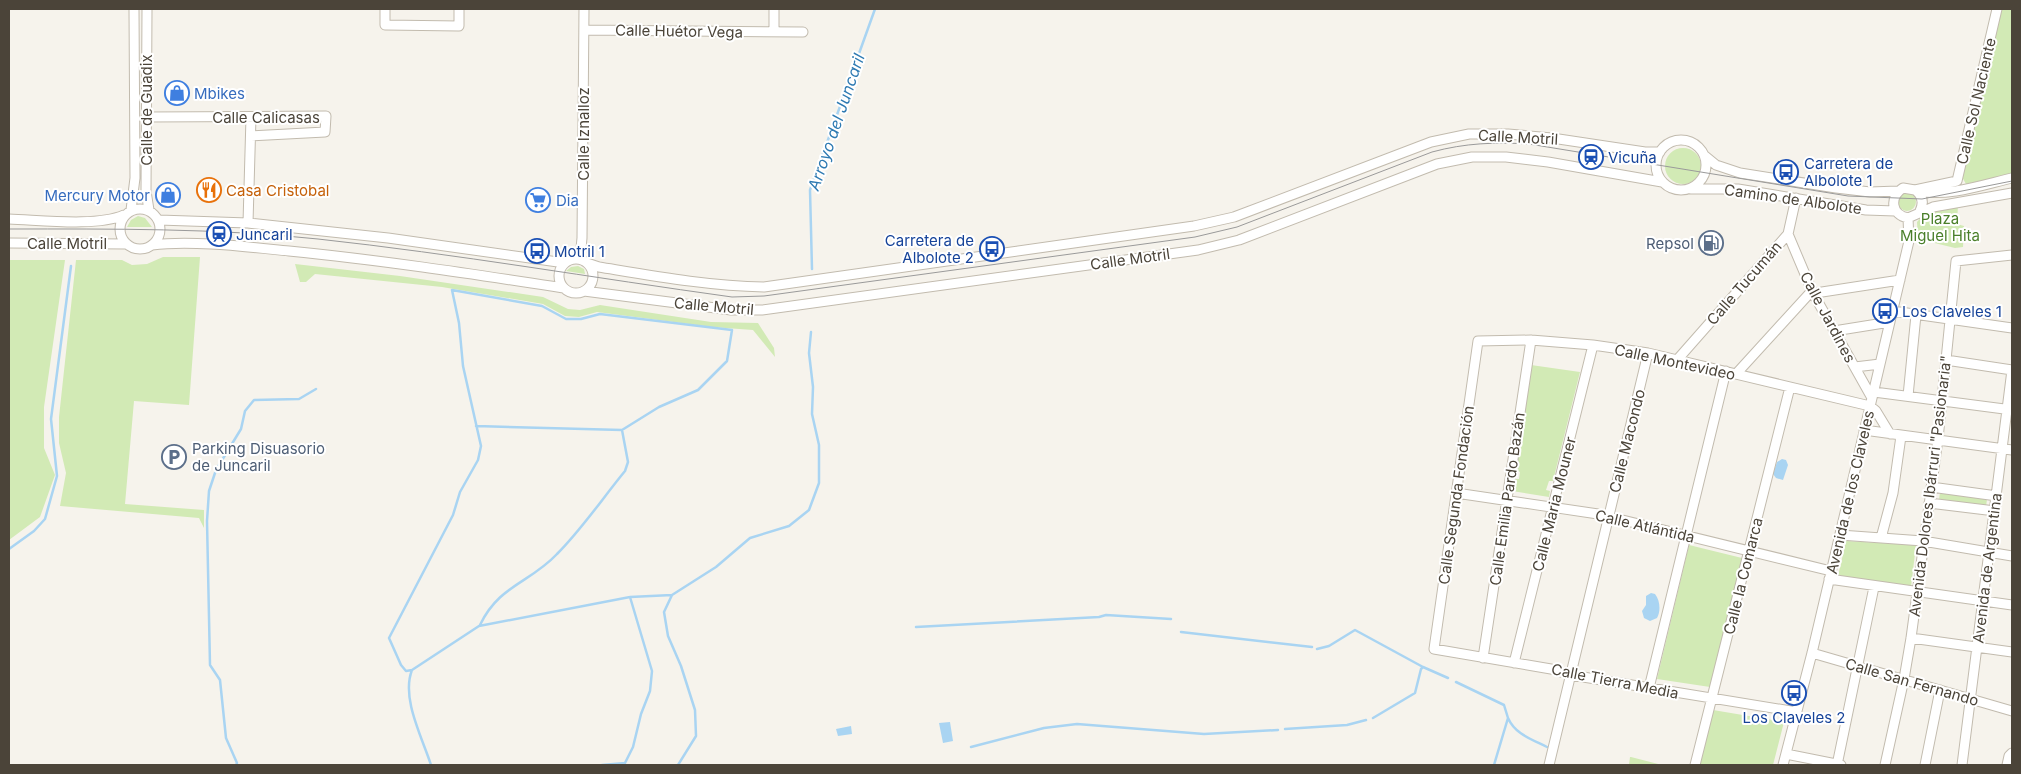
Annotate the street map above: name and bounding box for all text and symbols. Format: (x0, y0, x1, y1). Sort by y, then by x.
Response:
street label: Calle Huétor Vega (615, 20, 743, 42)
street label: Calle Sol Naciente (1952, 36, 2000, 166)
water label: Arroyo del Juncaril (803, 51, 869, 194)
street label: Calle de Guadix (137, 54, 156, 166)
shop icon: Mbikes (164, 80, 190, 106)
place label: Mbikes (194, 84, 245, 103)
street label: Calle Iznalloz (574, 87, 593, 181)
street label: Calle Calicasas (212, 108, 320, 127)
street label: Calle Motril (1477, 125, 1559, 149)
station icon: Vicuña (1578, 144, 1604, 170)
place label: Vicuña (1608, 148, 1657, 167)
place label: Carretera de Albolote 1 (1804, 154, 1893, 190)
bus stop icon: Carretera de Albolote 1 (1773, 159, 1799, 185)
restaurant icon: Casa Cristobal (196, 177, 222, 203)
street label: Camino de Albolote (1723, 180, 1863, 218)
place label: Casa Cristobal (226, 181, 329, 200)
shop icon: Mercury Motor (155, 182, 181, 208)
place label: Mercury Motor (44, 186, 150, 205)
supermarket icon: Dia (525, 187, 551, 213)
place label: Dia (556, 191, 579, 210)
park label: Plaza Miguel Hita (1900, 209, 1980, 245)
station icon: Juncaril (206, 221, 232, 247)
place label: Juncaril (236, 225, 293, 244)
fuel station icon: Repsol (1698, 230, 1724, 256)
place label: Carretera de Albolote 2 (885, 231, 974, 267)
street label: Calle Motril (27, 234, 107, 253)
place label: Repsol (1646, 234, 1694, 253)
bus stop icon: Carretera de Albolote 2 (979, 236, 1005, 262)
street label: Calle Tucumán (1702, 237, 1786, 329)
bus stop icon: Motril 1 (524, 238, 550, 264)
place label: Motril 1 (554, 242, 605, 261)
street label: Calle Motril (1089, 244, 1171, 274)
street label: Calle Jardines (1796, 268, 1860, 366)
street label: Calle Motril (673, 293, 755, 319)
bus stop icon: Los Claveles 1 (1872, 298, 1898, 324)
place label: Los Claveles 1 (1902, 302, 2002, 321)
street label: Calle Montevideo (1613, 340, 1737, 384)
street label: Avenida Dolores Ibárruri "Pasionaria" (1905, 354, 1955, 618)
street label: Calle Macondo (1605, 387, 1649, 495)
street label: Calle Segunda Fondación (1434, 404, 1478, 586)
street label: Avenida de los Claveles (1822, 408, 1878, 576)
street label: Calle Emilia Pardo Bazán (1485, 411, 1529, 587)
street label: Calle Maria Mouner (1528, 434, 1580, 573)
place label: Parking Disuasorio de Juncaril (192, 439, 325, 475)
parking icon: Parking Disuasorio de Juncaril (161, 444, 187, 470)
street label: Avenida de Argentina (1968, 492, 2006, 644)
street label: Calle Atlántida (1593, 505, 1697, 547)
street label: Calle la Comarca (1719, 516, 1767, 636)
street label: Calle San Fernando (1843, 654, 1981, 710)
street label: Calle Tierra Media (1550, 659, 1680, 703)
bus stop icon: Los Claveles 2 (1781, 680, 1807, 706)
place label: Los Claveles 2 (1743, 708, 1845, 727)

